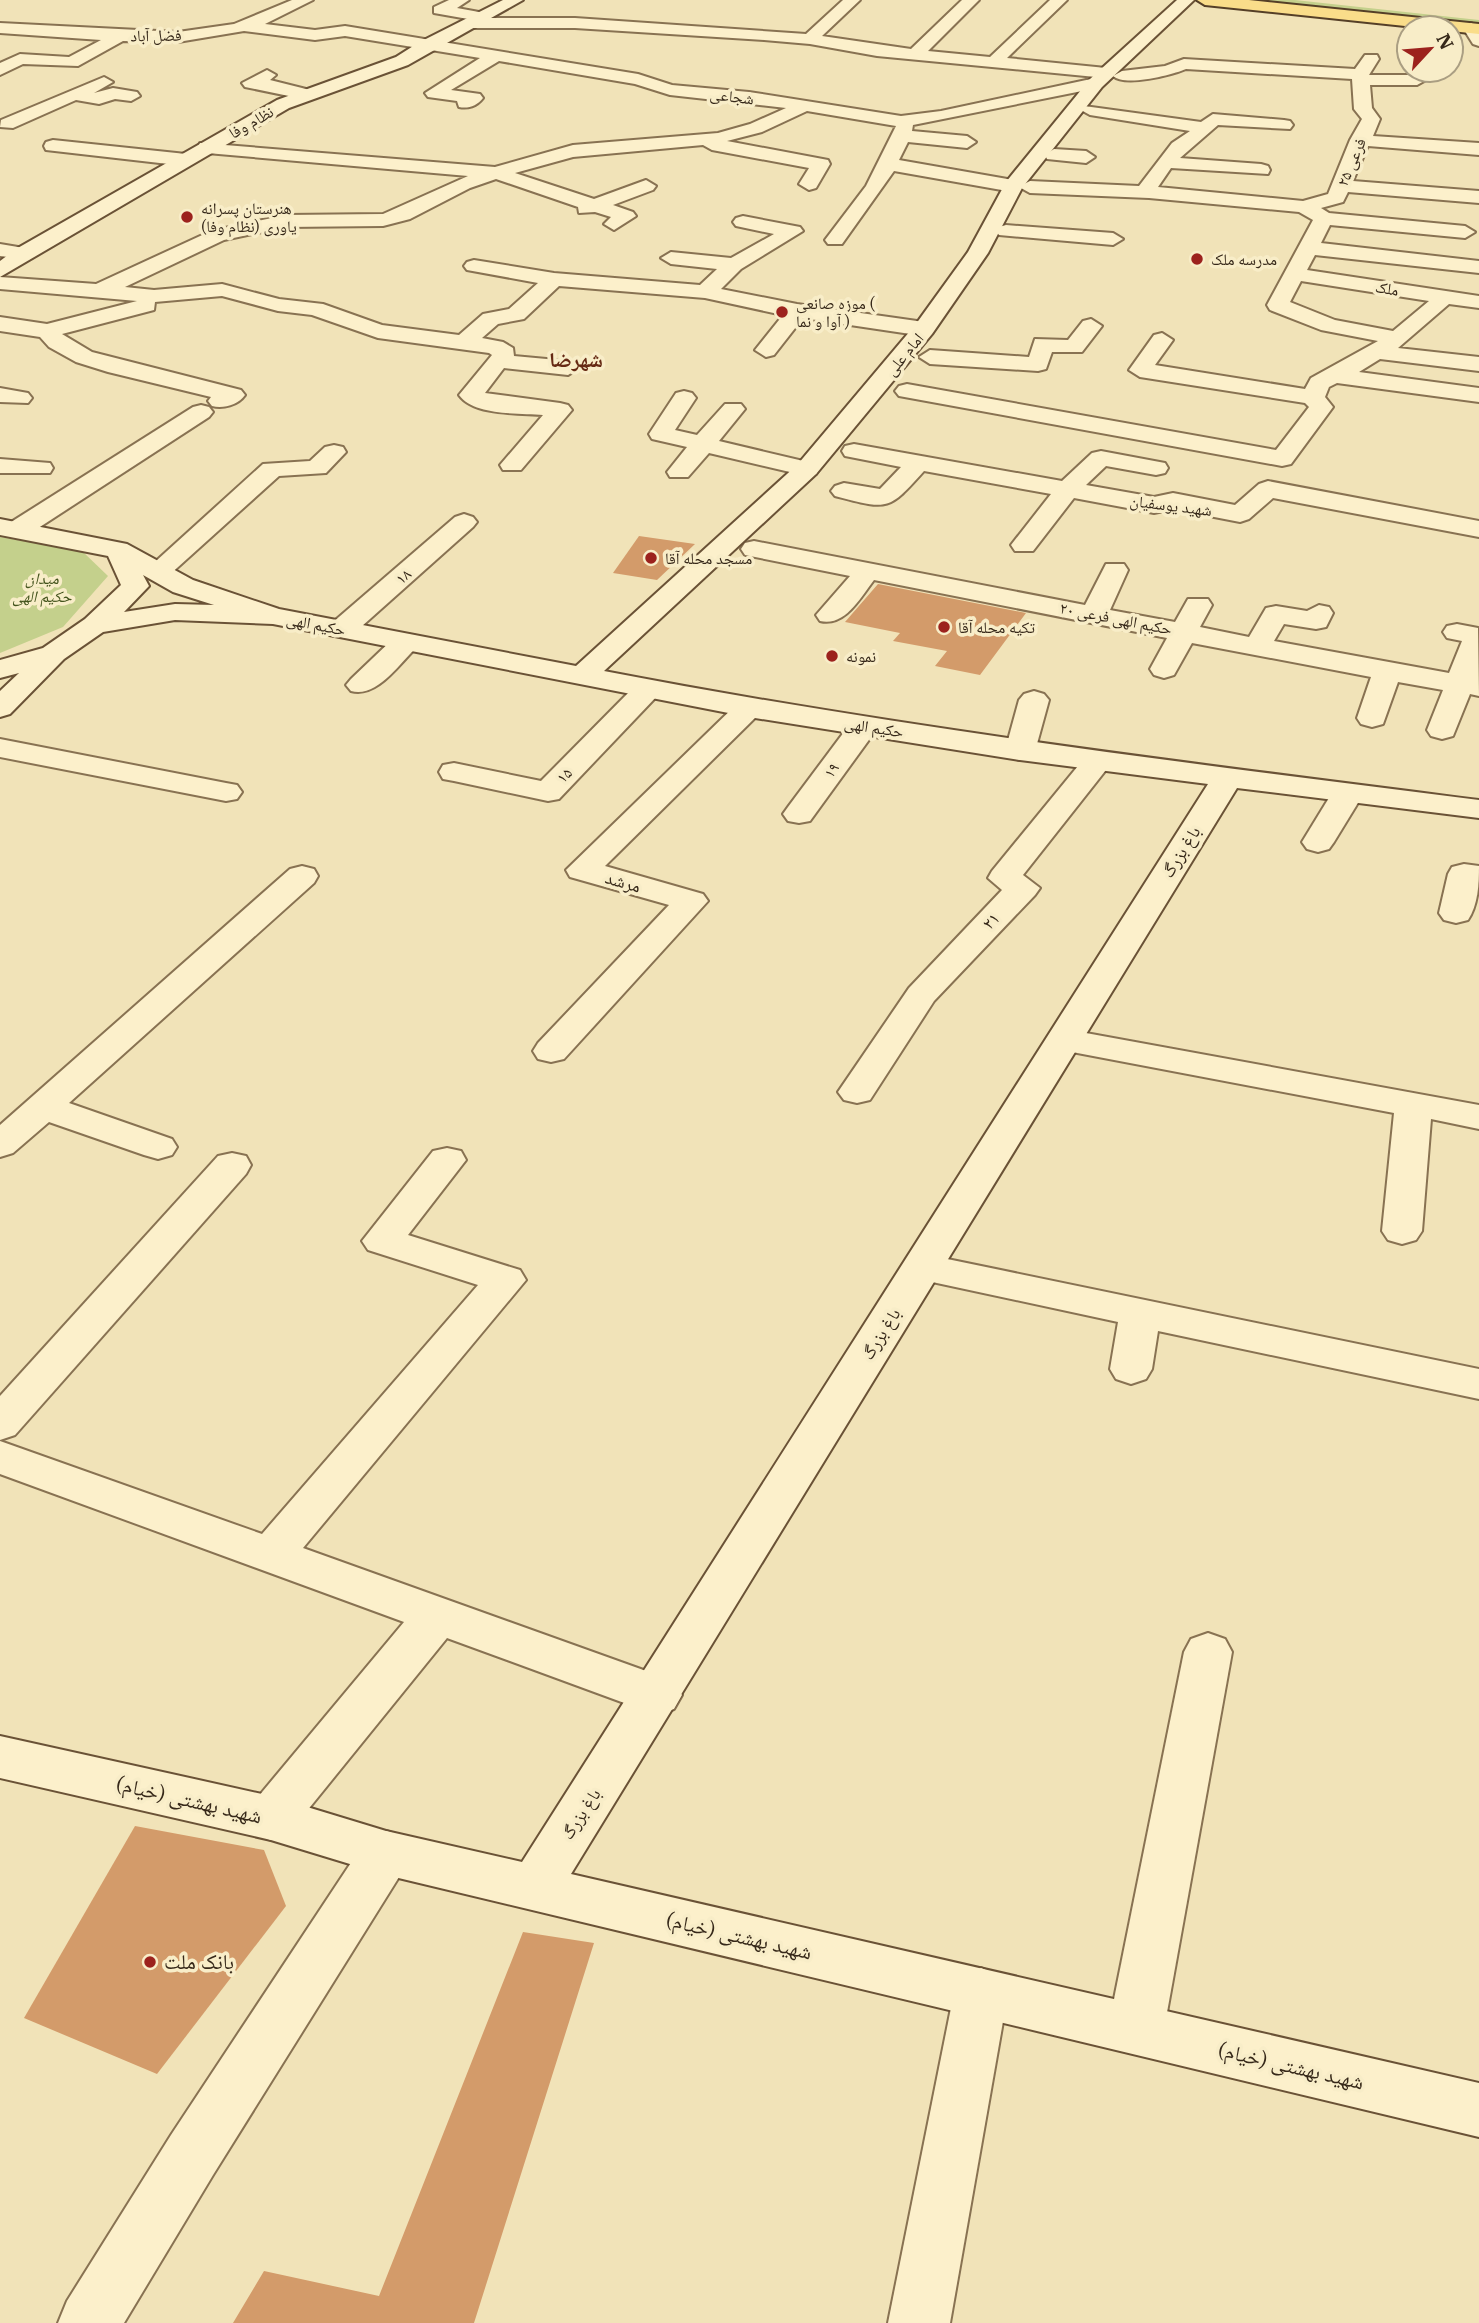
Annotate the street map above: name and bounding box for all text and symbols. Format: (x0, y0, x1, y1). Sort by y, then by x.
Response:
north arrow (1395, 14, 1465, 84)
street label: فضل آباد (130, 25, 182, 46)
text: N (1431, 30, 1459, 54)
street label: شجاعی (709, 83, 755, 110)
street label: نظام وفا (225, 101, 277, 144)
street label: فرعی ۲۵ (1332, 135, 1371, 189)
place label: هنرستان پسرانه یاوری (نظام وفا) (201, 198, 297, 237)
marker: هنرستان پسرانه یاوری (نظام وفا) (179, 209, 195, 225)
place label: مدرسه ملک (1211, 249, 1277, 269)
marker: مدرسه ملک (1189, 251, 1205, 267)
street label: ملک (1374, 276, 1400, 300)
place label: موزه صانعی ( آوا و نما ) (796, 293, 876, 331)
marker: موزه صانعی ( آوا و نما ) (774, 304, 790, 320)
street label: امام علی (880, 329, 928, 380)
district label: شهرضا (549, 345, 603, 373)
street label: شهید یوسفیان (1129, 490, 1213, 521)
place label: مسجد محله آقا (665, 548, 752, 568)
marker: مسجد محله آقا (643, 550, 659, 566)
street label: ۱۸ (391, 564, 415, 588)
park label: میدان حکیم الهی (12, 568, 73, 607)
street label: حکیم الهی فرعی ۲۰ (1058, 597, 1174, 640)
street label: حکیم الهی (285, 608, 347, 640)
place label: تکیه محله آقا (958, 617, 1035, 637)
marker: تکیه محله آقا (936, 619, 952, 635)
place label: نمونه (846, 646, 876, 666)
marker: نمونه (824, 648, 840, 664)
street label: حکیم الهی (843, 712, 905, 743)
street label: ۱۹ (819, 758, 843, 782)
street label: ۱۵ (552, 763, 576, 787)
street label: باغ بزرگ (1156, 822, 1205, 882)
street label: مرشد (603, 866, 644, 898)
street label: ۲۱ (977, 907, 1005, 934)
street label: باغ بزرگ (856, 1304, 905, 1364)
street label: شهید بهشتی (خیام) (113, 1769, 265, 1830)
street label: باغ بزرگ (555, 1784, 606, 1844)
street label: شهید بهشتی (خیام) (663, 1905, 815, 1966)
place label: بانک ملت (164, 1947, 234, 1975)
marker: بانک ملت (142, 1954, 158, 1970)
street label: شهید بهشتی (خیام) (1215, 2035, 1367, 2096)

